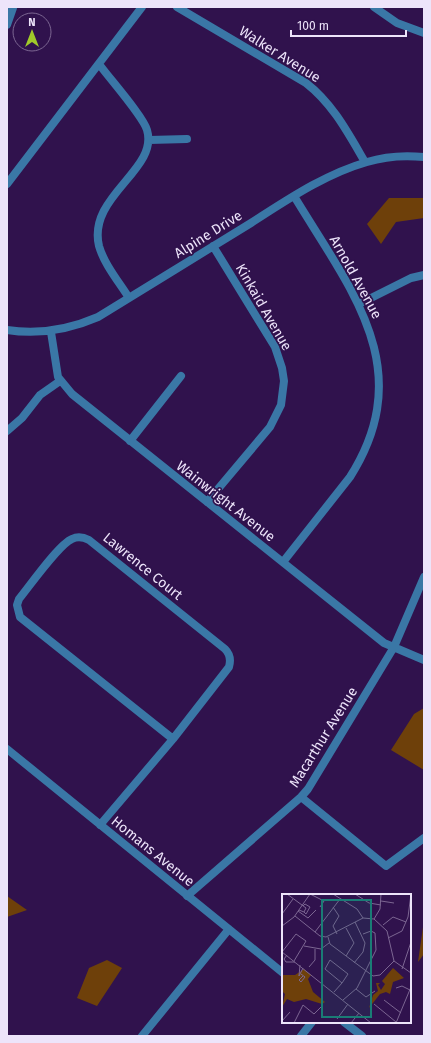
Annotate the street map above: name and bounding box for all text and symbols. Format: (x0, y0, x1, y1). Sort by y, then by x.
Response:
north arrow (12, 12, 52, 52)
scale bar (291, 12, 406, 38)
text: N (28, 16, 36, 29)
text: 100 m (297, 19, 329, 33)
street label: Walker Avenue (236, 23, 324, 86)
street label: Alpine Drive (171, 207, 245, 262)
street label: Arnold Avenue (326, 233, 385, 322)
street label: Kinkaid Avenue (232, 261, 295, 354)
street label: Wainwright Avenue (173, 457, 279, 545)
street label: Lawrence Court (100, 529, 187, 604)
street label: Macarthur Avenue (286, 684, 361, 791)
street label: Homans Avenue (108, 813, 198, 890)
inset map (282, 894, 411, 1023)

